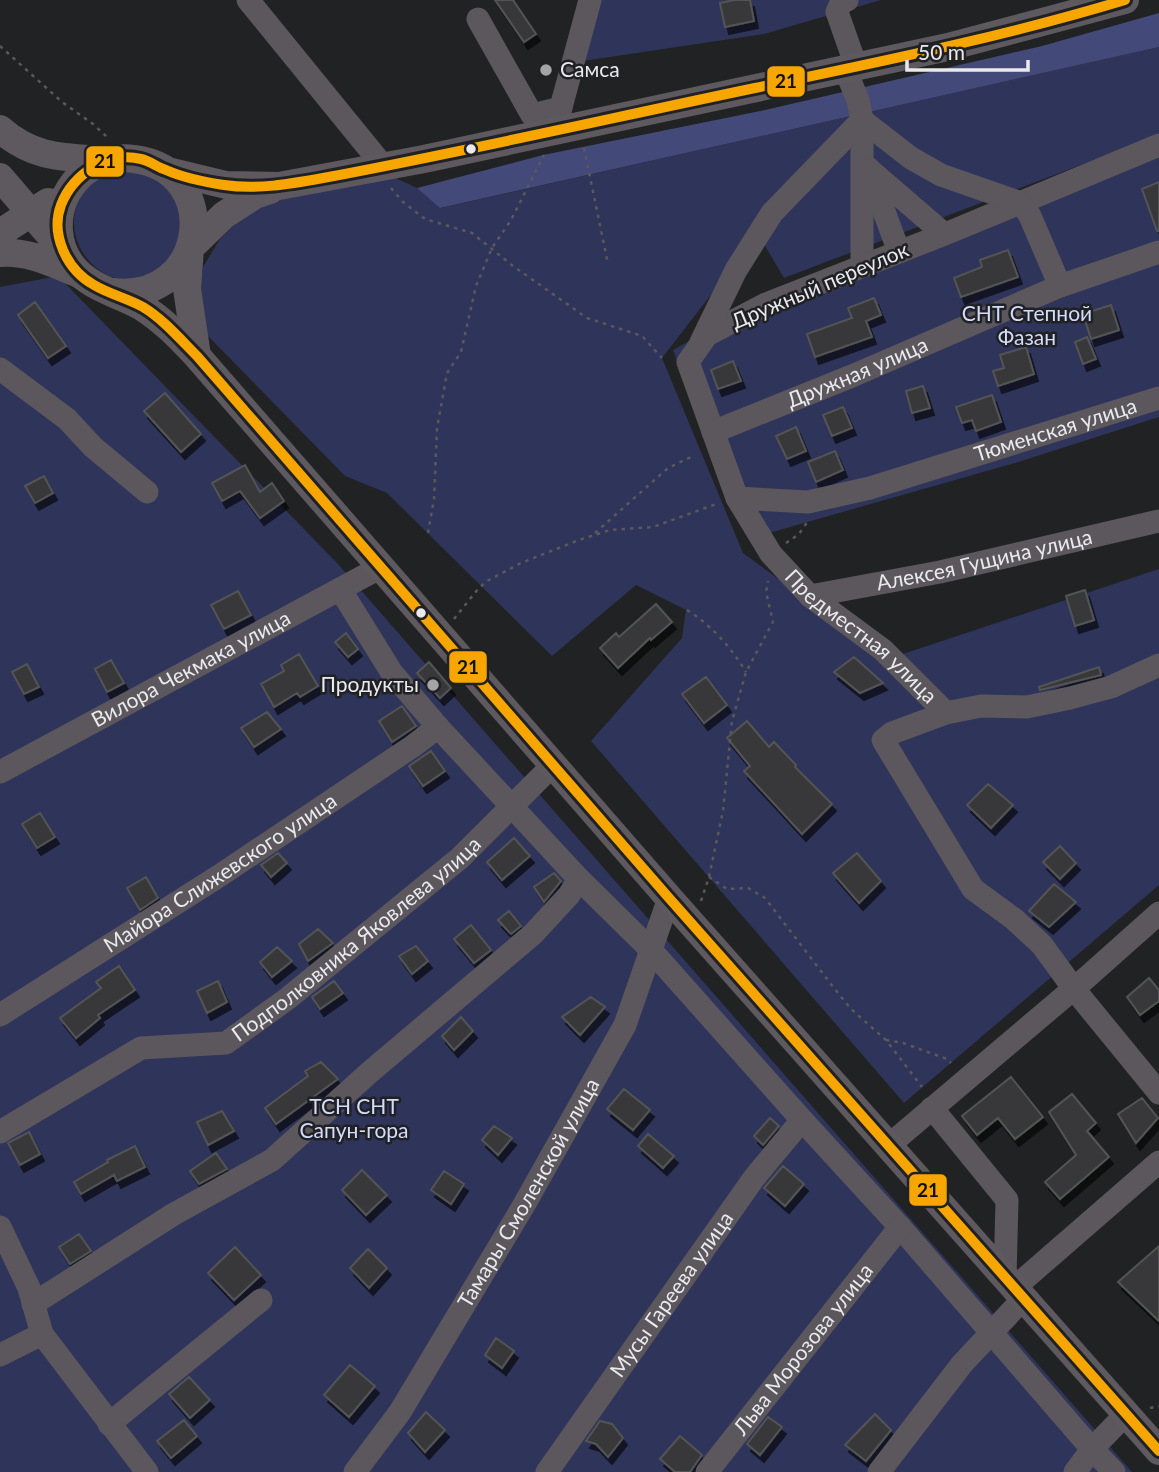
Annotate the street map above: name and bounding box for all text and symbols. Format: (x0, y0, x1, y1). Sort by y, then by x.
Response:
scale bar (907, 28, 1028, 72)
text: 50 m (918, 39, 965, 64)
place label: Самса (560, 56, 620, 81)
marker: Самса (538, 62, 554, 78)
line badge: 21 (766, 65, 806, 98)
text: 21 (775, 69, 797, 92)
unlabelled marker (464, 142, 478, 156)
line badge: 21 (85, 145, 125, 178)
text: 21 (94, 149, 116, 172)
street label: Дружный переулок (727, 236, 912, 333)
park label: СНТ Степной Фазан (962, 300, 1092, 349)
street label: Дружная улица (783, 331, 931, 412)
street label: Тюменская улица (971, 392, 1139, 466)
street label: Алексея Гущина улица (874, 523, 1094, 594)
street label: Предместная улица (780, 563, 943, 708)
street label: Вилора Чекмака улица (87, 604, 294, 732)
unlabelled marker (414, 606, 428, 620)
line badge: 21 (448, 650, 488, 684)
text: 21 (457, 655, 479, 678)
place label: Продукты (320, 671, 419, 696)
marker: Продукты (425, 677, 441, 693)
street label: Майора Слижевского улица (99, 787, 341, 957)
street label: Подполковника Яковлева улица (226, 831, 485, 1046)
street label: Тамары Смоленской улица (451, 1073, 604, 1312)
park label: ТСН СНТ Сапун-гора (299, 1093, 409, 1142)
line badge: 21 (908, 1173, 948, 1207)
text: 21 (917, 1178, 939, 1201)
street label: Мусы Гареева улица (604, 1206, 738, 1381)
street label: Льва Морозова улица (727, 1258, 877, 1440)

